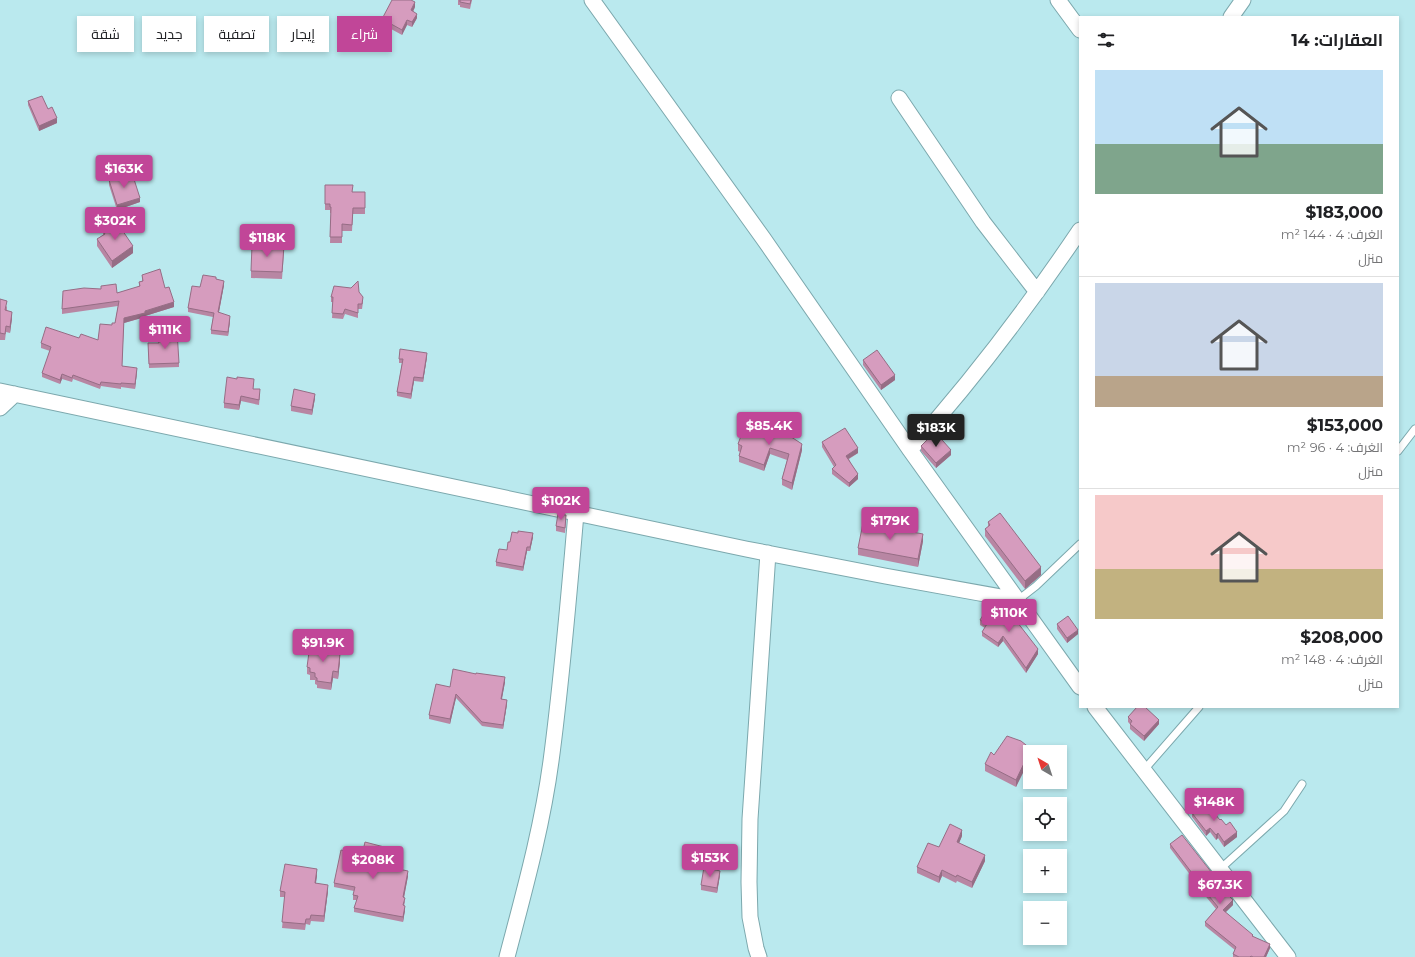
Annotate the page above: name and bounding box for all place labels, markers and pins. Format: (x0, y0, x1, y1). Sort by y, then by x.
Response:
pin: $163K (96, 155, 152, 189)
pin: $302K (87, 207, 143, 241)
pin: $118K (239, 224, 295, 258)
pin: $111K (137, 316, 193, 350)
pin: $85.4K (736, 412, 802, 446)
pin: $183K (908, 414, 964, 448)
pin: $102K (533, 487, 589, 521)
pin: $179K (862, 507, 918, 541)
pin: $110K (981, 599, 1037, 633)
pin: $91.9K (290, 629, 356, 663)
pin: $148K (1186, 788, 1242, 822)
pin: $153K (682, 844, 738, 878)
pin: $208K (345, 846, 401, 880)
pin: $67.3K (1187, 871, 1253, 905)

